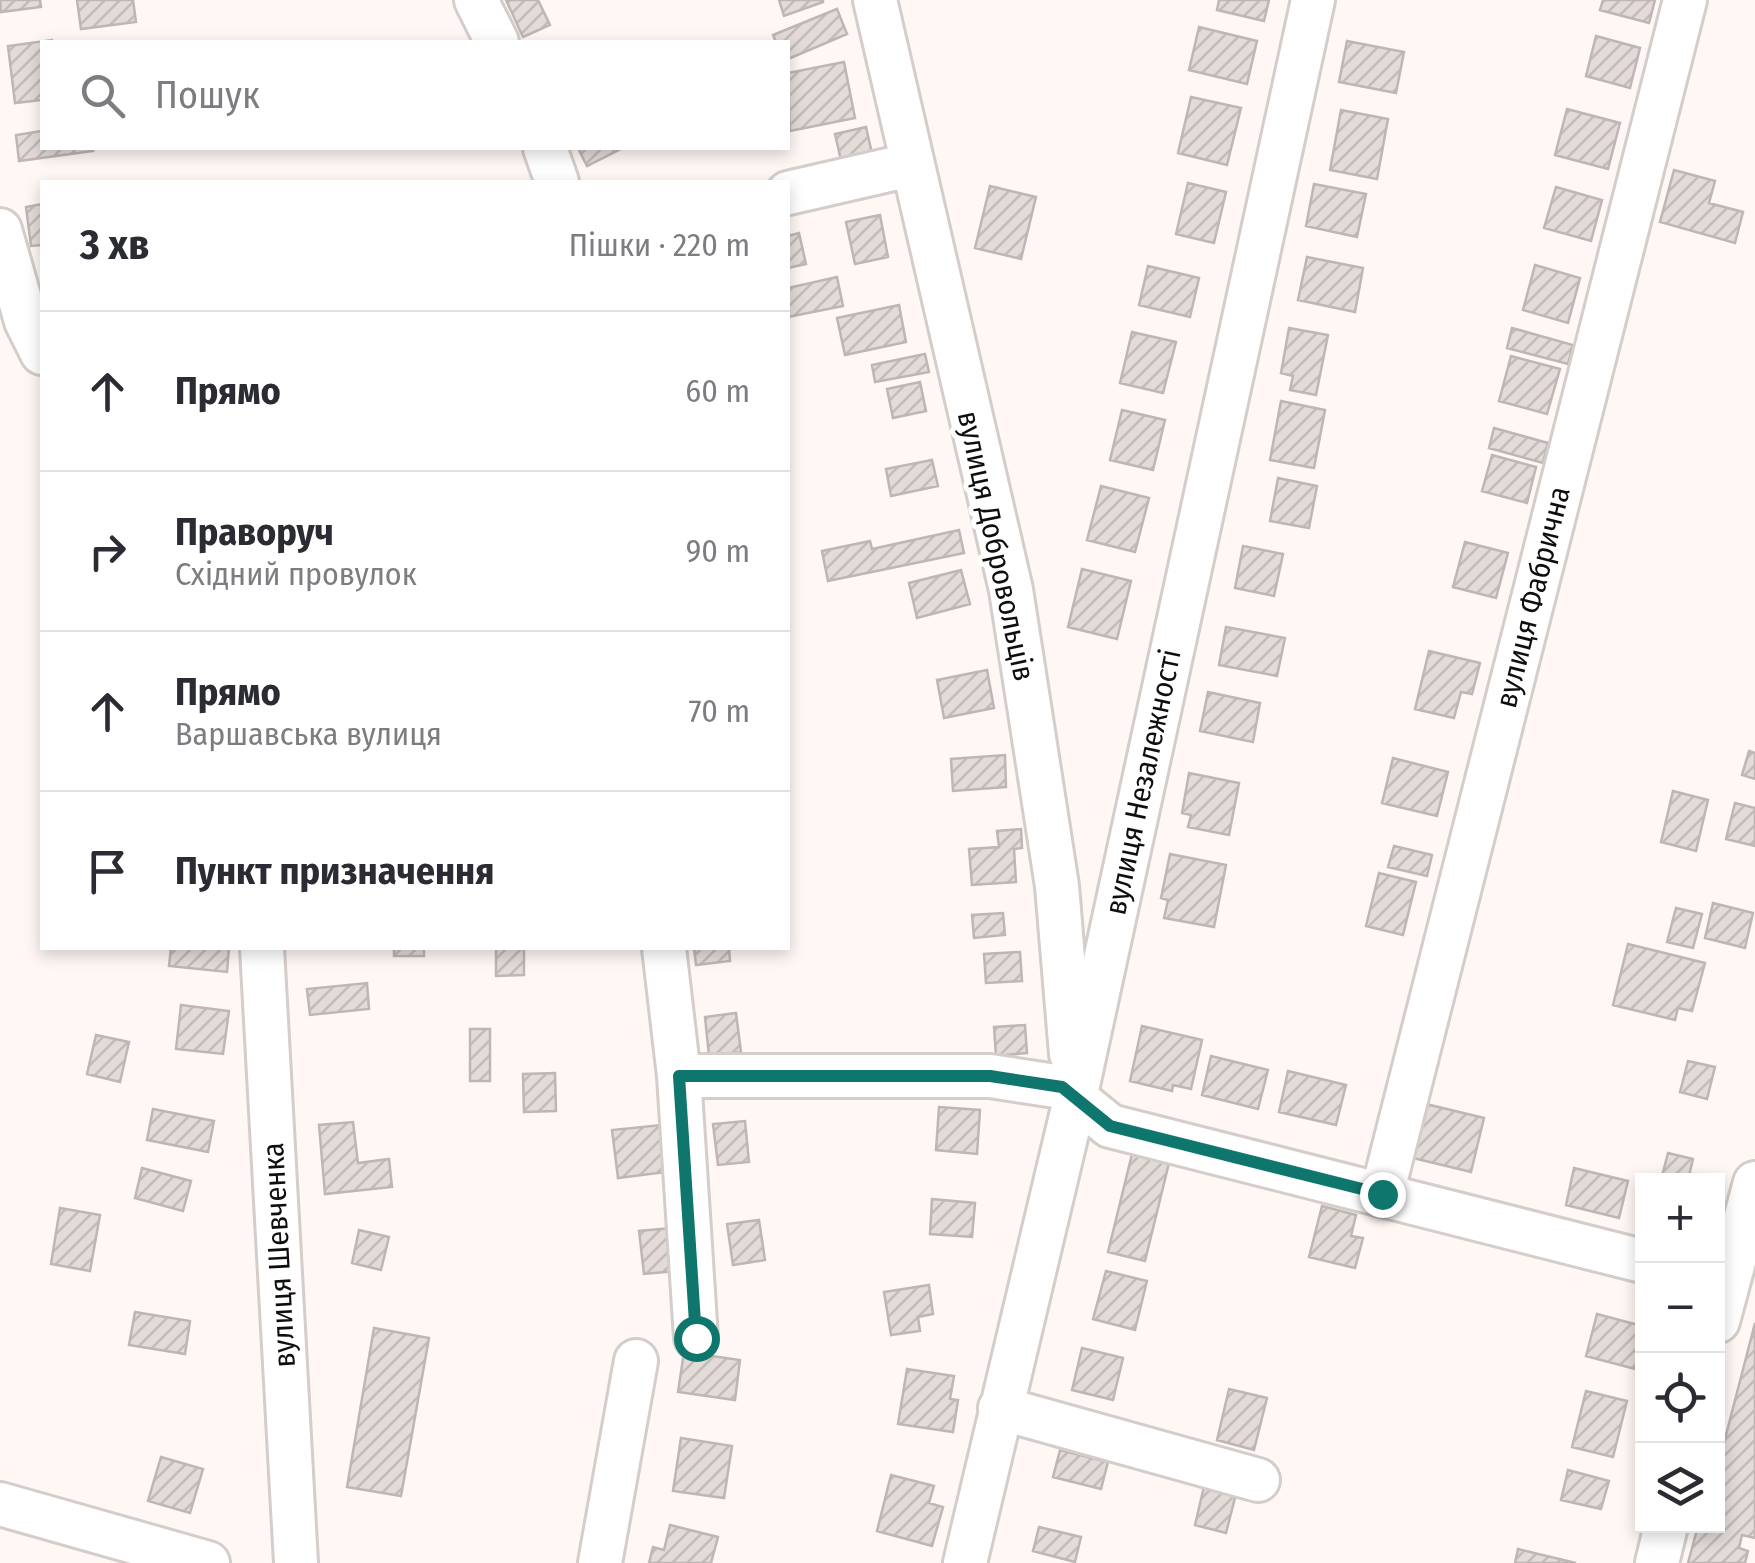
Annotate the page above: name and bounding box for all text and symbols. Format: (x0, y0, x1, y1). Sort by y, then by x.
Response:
search box (40, 40, 790, 150)
icon: search (75, 68, 130, 123)
text: Пошук (155, 72, 260, 118)
text: 3 хв (80, 220, 150, 270)
text: Пішки · 220 m (569, 226, 750, 264)
icon: ahead (80, 364, 135, 419)
text: Прямо (175, 368, 281, 414)
text: 60 m (685, 372, 750, 410)
street label: вулиця Добровольців (950, 408, 1042, 684)
street label: вулиця Фабрична (1488, 483, 1578, 711)
text: Праворуч (175, 509, 334, 555)
icon: right (80, 524, 135, 579)
text: 90 m (686, 532, 750, 570)
text: Східний провулок (175, 555, 417, 593)
street label: вулиця Незалежності (1097, 646, 1189, 918)
text: Прямо (175, 669, 281, 715)
icon: ahead (80, 684, 135, 739)
text: 70 m (689, 692, 750, 730)
text: Варшавська вулиця (175, 715, 442, 753)
icon: arrive (80, 844, 135, 899)
text: Пункт призначення (175, 848, 494, 894)
street label: вулиця Шевченка (255, 1142, 303, 1368)
route end (1360, 1172, 1406, 1218)
map controls (1635, 1173, 1725, 1533)
button: + (1635, 1173, 1725, 1263)
button: − (1635, 1263, 1725, 1353)
route start (674, 1316, 720, 1362)
button: locate (1635, 1353, 1725, 1443)
button: layers (1635, 1443, 1725, 1533)

